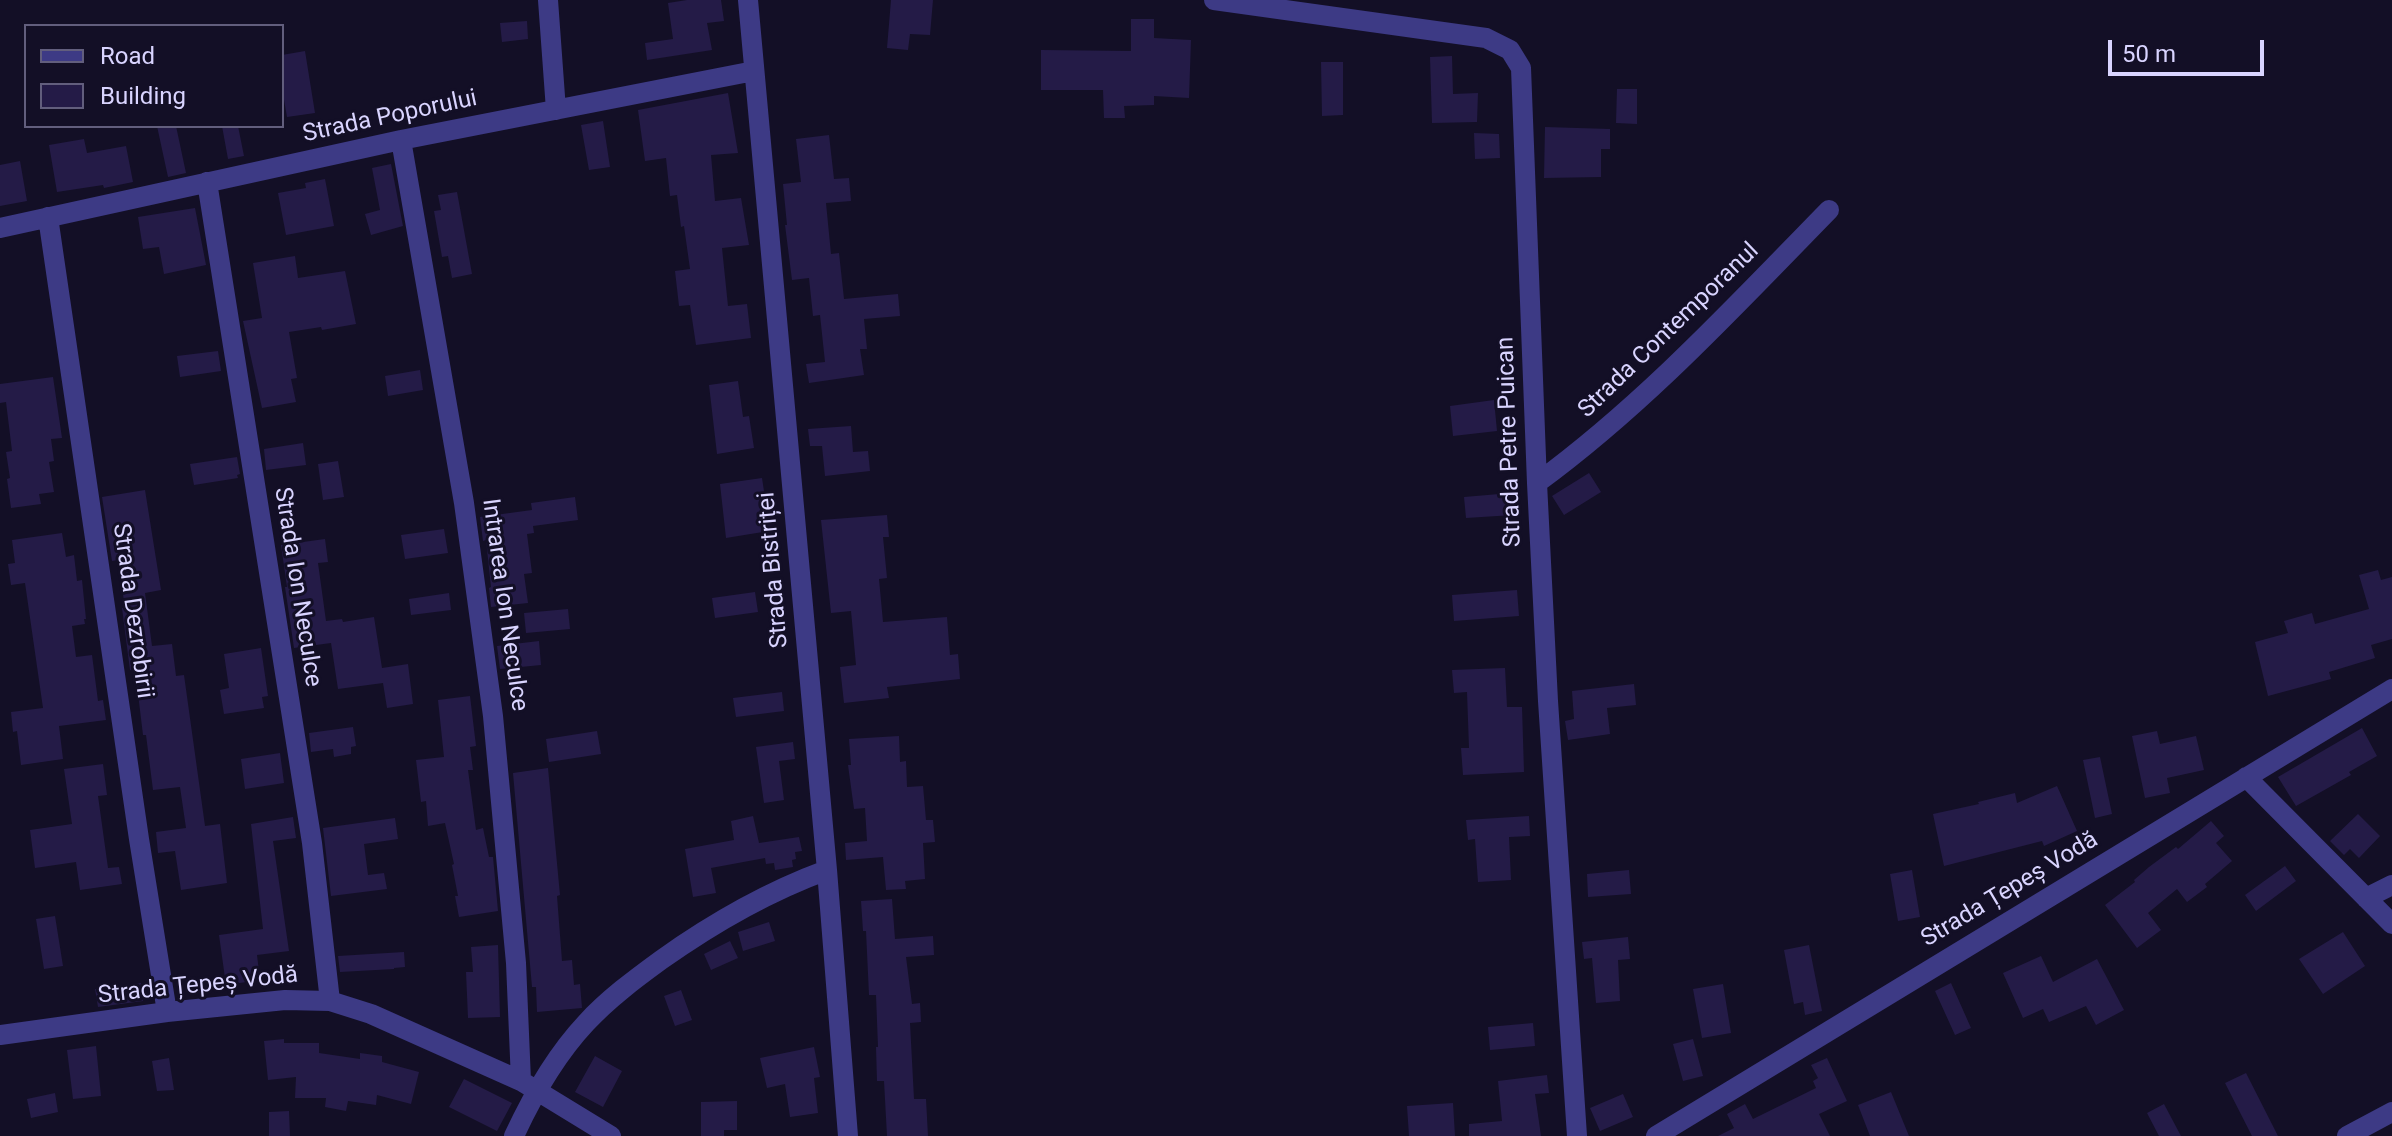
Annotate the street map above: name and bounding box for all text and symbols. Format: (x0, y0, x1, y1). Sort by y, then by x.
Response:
legend (24, 24, 284, 128)
scale bar (2112, 24, 2268, 74)
text: 50 m (2122, 40, 2176, 68)
text: Road (100, 42, 155, 70)
text: Building (100, 82, 186, 110)
street label: Strada Poporului (300, 84, 480, 150)
street label: Strada Contemporanul (1573, 237, 1765, 425)
street label: Strada Petre Puican (1492, 336, 1528, 548)
street label: Strada Ion Neculce (267, 485, 327, 689)
street label: Strada Bistriței (753, 491, 795, 649)
street label: Intrarea Ion Neculce (475, 497, 533, 713)
street label: Strada Dezrobirii (105, 522, 159, 700)
street label: Strada Țepeș Vodă (1917, 826, 2103, 954)
street label: Strada Țepeș Vodă (97, 961, 299, 1011)

